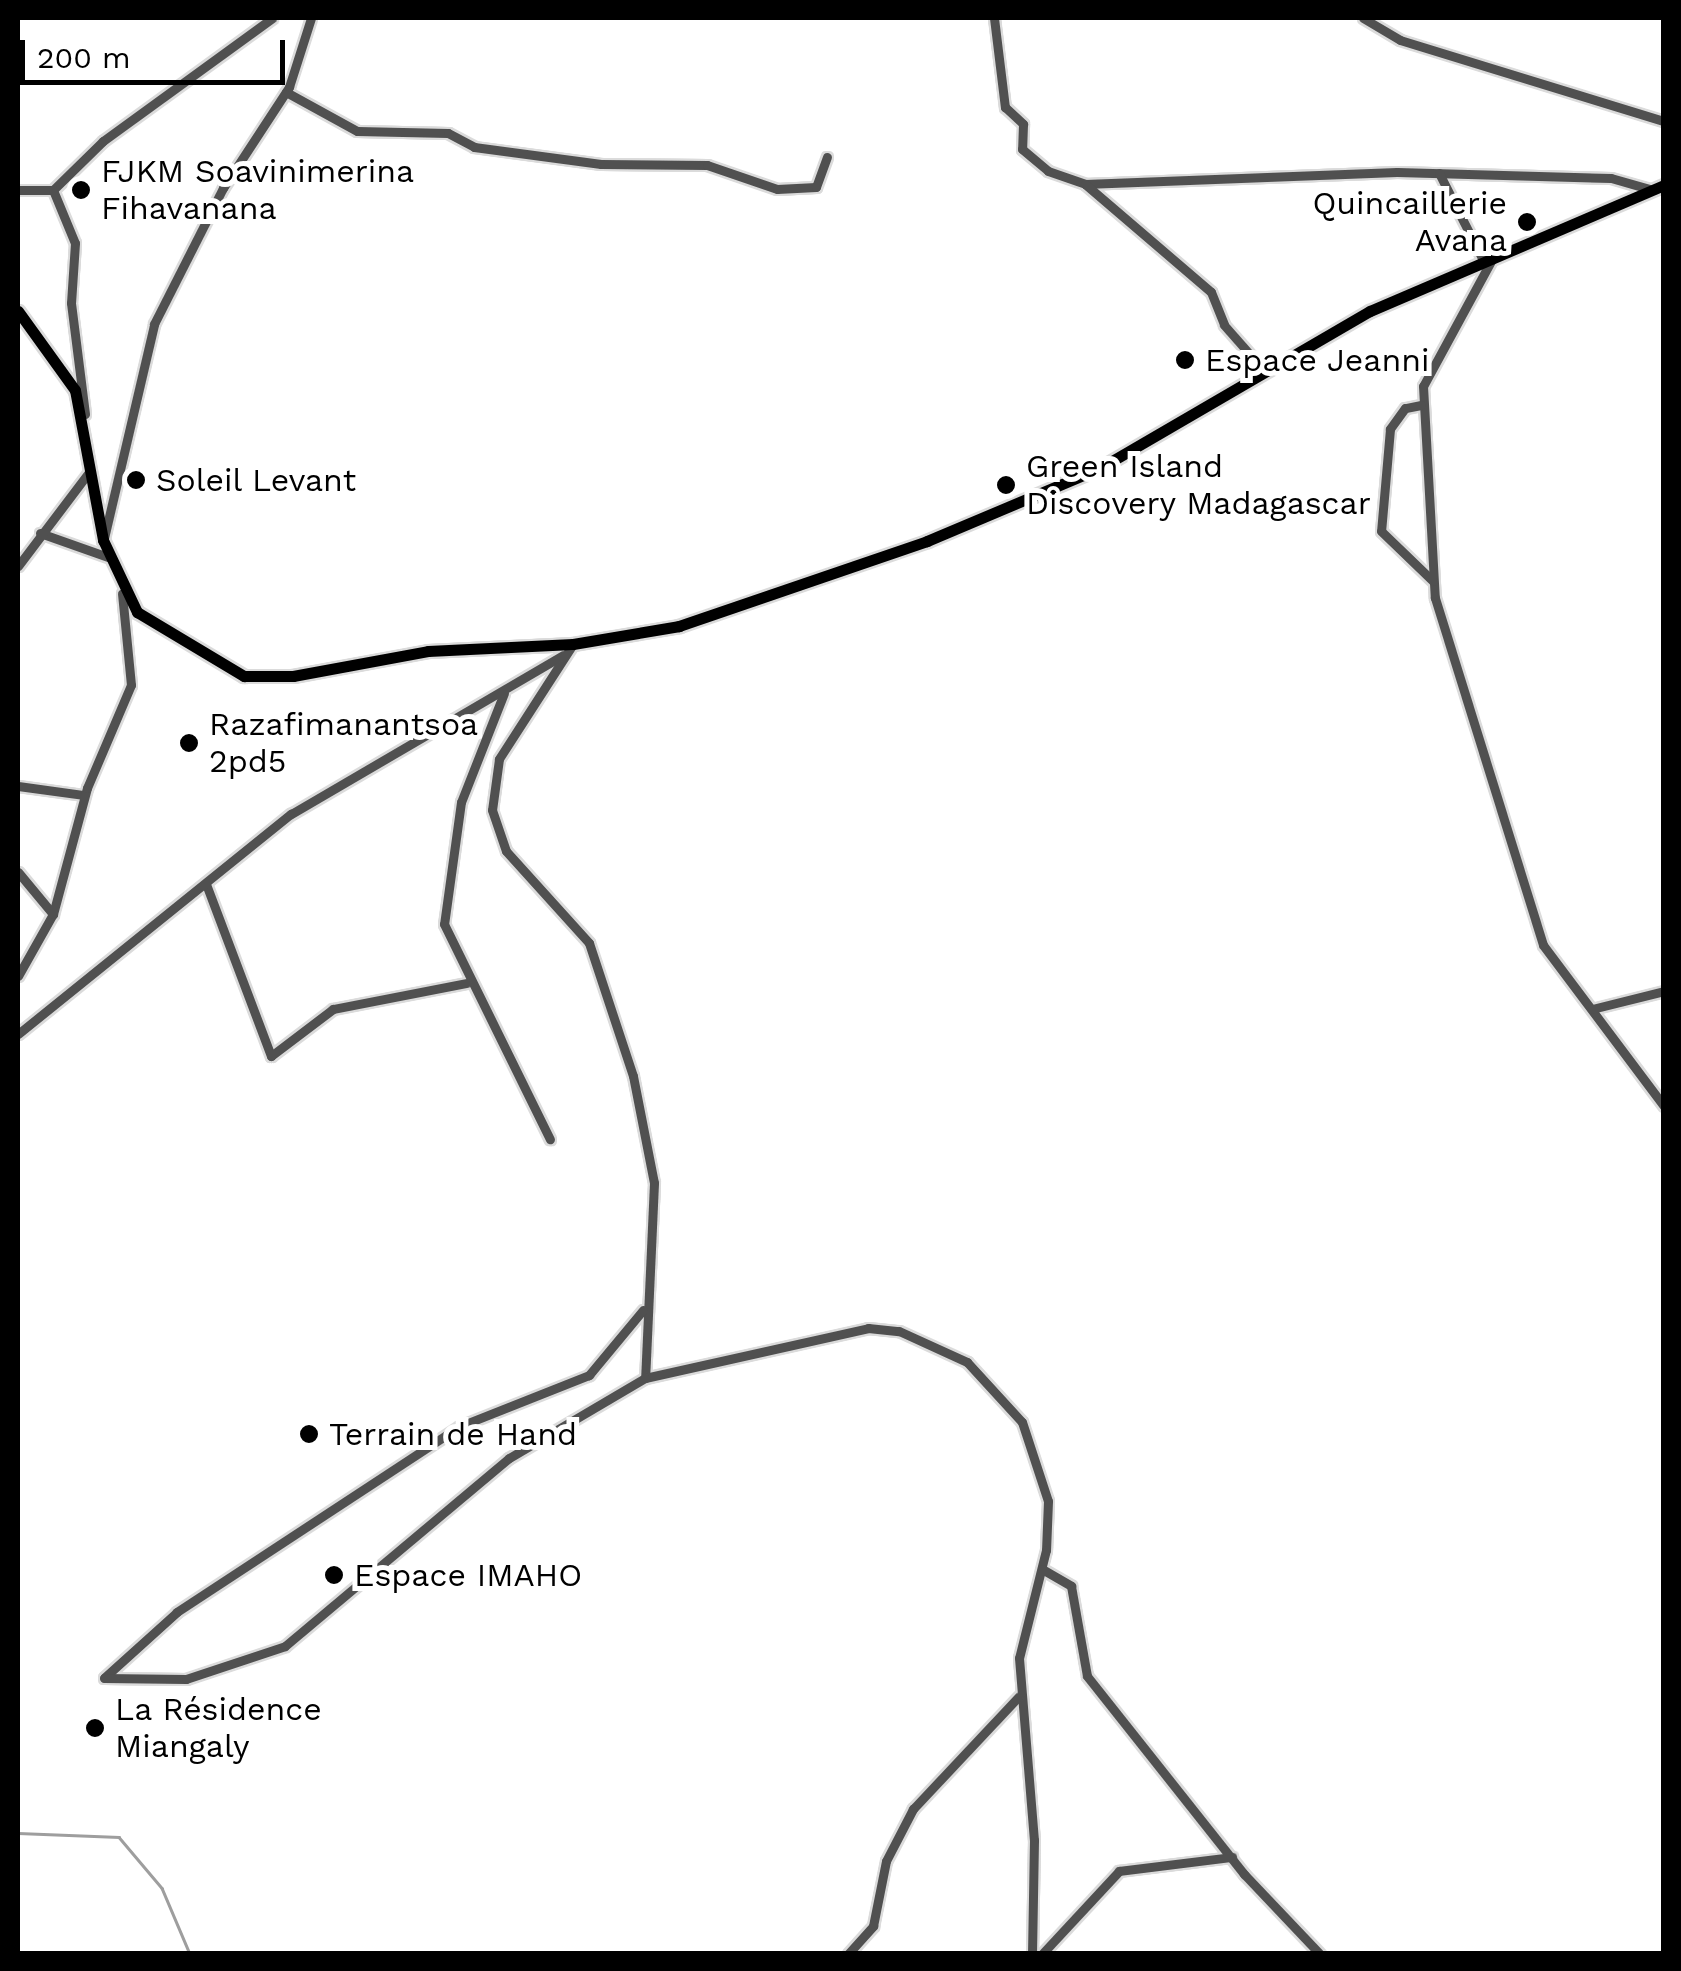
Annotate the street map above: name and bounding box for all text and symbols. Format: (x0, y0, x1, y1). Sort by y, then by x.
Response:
scale bar (25, 20, 290, 82)
text: 200 m (37, 40, 131, 75)
place label: FJKM Soavinimerina Fihavanana (101, 153, 414, 228)
marker: FJKM Soavinimerina Fihavanana (70, 179, 92, 201)
place label: Quincaillerie Avana (1312, 185, 1507, 260)
marker: Quincaillerie Avana (1516, 211, 1538, 233)
place label: Espace Jeanni (1205, 341, 1430, 379)
marker: Espace Jeanni (1174, 349, 1196, 371)
place label: Green Island Discovery Madagascar (1026, 448, 1372, 523)
place label: Soleil Levant (156, 461, 357, 499)
marker: Soleil Levant (125, 469, 147, 491)
marker: Green Island Discovery Madagascar (995, 474, 1017, 496)
place label: Razafimanantsoa 2pd5 (209, 706, 478, 781)
marker: Razafimanantsoa 2pd5 (178, 732, 200, 754)
place label: Terrain de Hand (329, 1415, 577, 1453)
marker: Terrain de Hand (298, 1423, 320, 1445)
place label: Espace IMAHO (354, 1556, 582, 1594)
marker: Espace IMAHO (323, 1564, 345, 1586)
place label: La Résidence Miangaly (115, 1691, 322, 1766)
marker: La Résidence Miangaly (84, 1717, 106, 1739)

